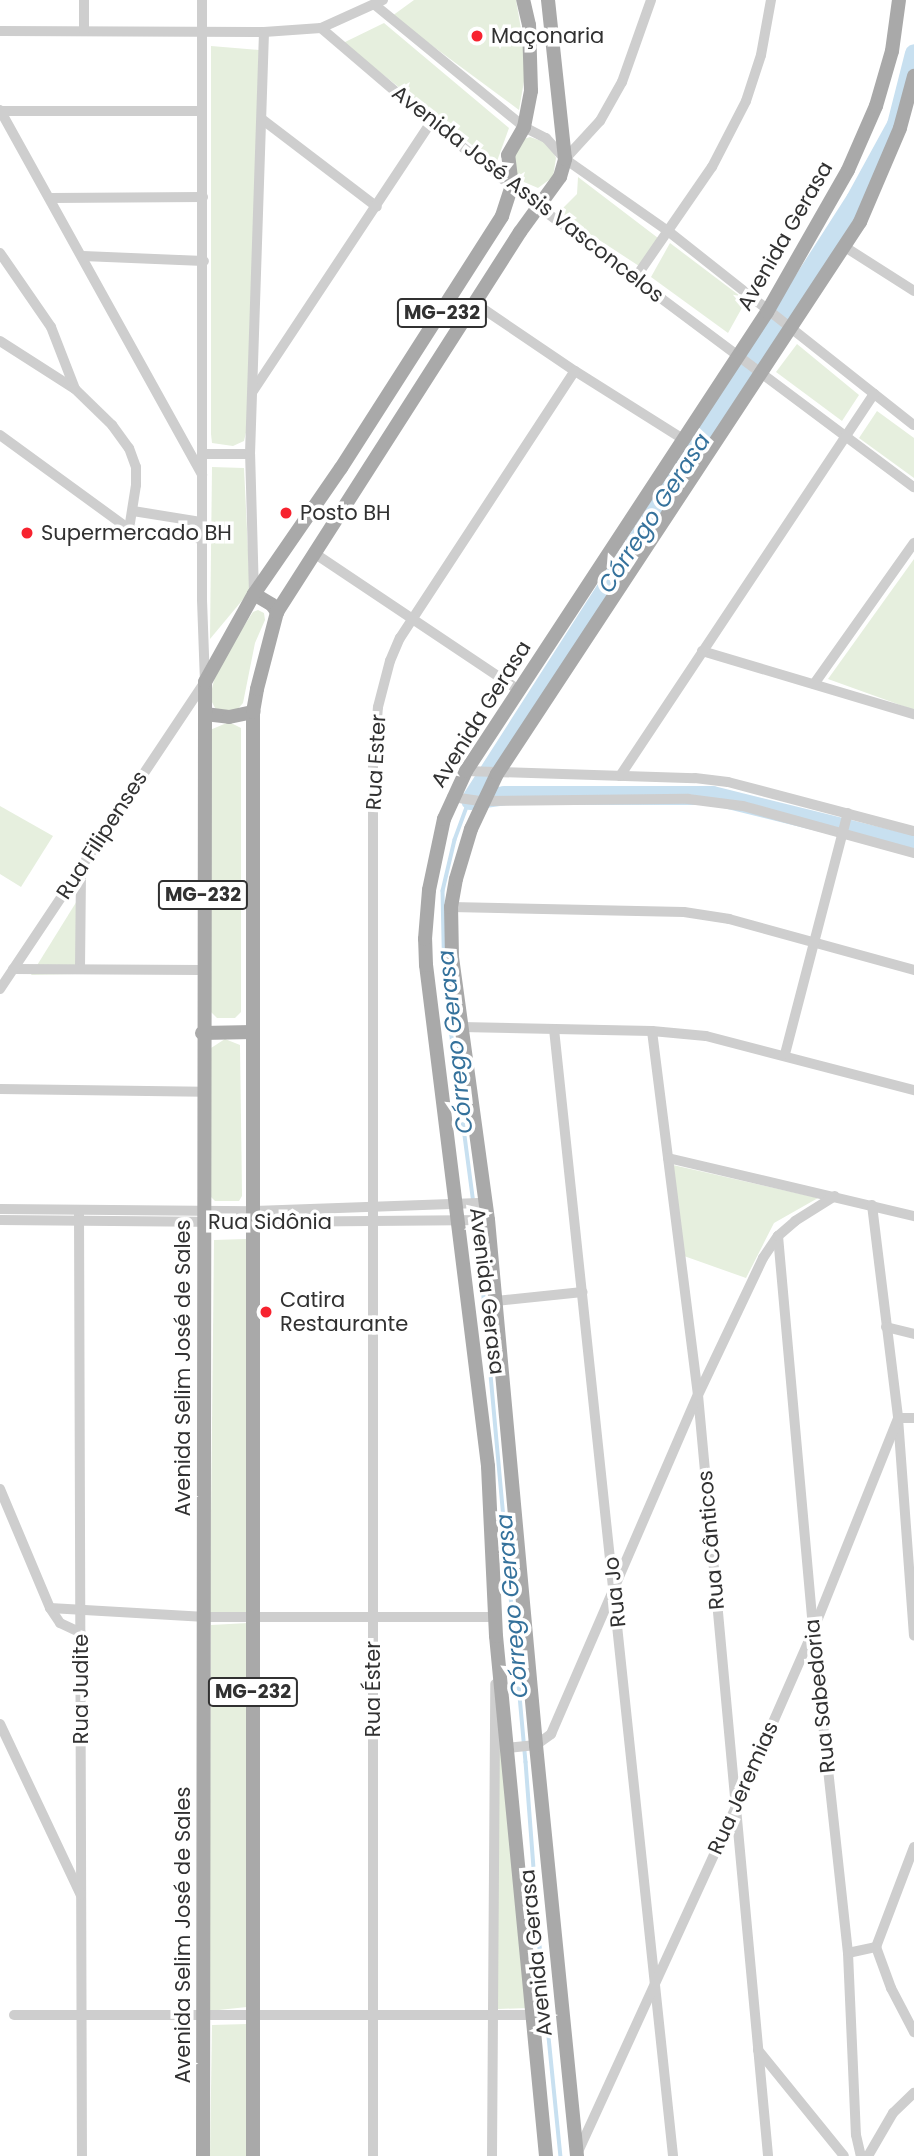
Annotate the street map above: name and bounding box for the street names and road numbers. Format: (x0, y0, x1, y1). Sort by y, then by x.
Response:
street label: Avenida José Assis Vasconcelos (387, 80, 669, 308)
street label: Avenida Gerasa (732, 157, 838, 315)
road number: MG-232 (396, 298, 488, 328)
street label: Avenida Gerasa (426, 636, 536, 792)
street label: Rua Ester (361, 713, 391, 811)
street label: Rua Filipenses (51, 766, 153, 904)
road number: MG-232 (158, 880, 248, 911)
street label: Avenida Gerasa (464, 1206, 510, 1376)
street label: Rua Sidônia (208, 1209, 332, 1235)
street label: Avenida Selim José de Sales (170, 1219, 196, 1517)
street label: Rua Cânticos (692, 1469, 730, 1611)
street label: Rua Jo (599, 1556, 631, 1628)
street label: Rua Sabedoria (799, 1618, 841, 1774)
street label: Rua Judite (68, 1634, 94, 1744)
street label: Rua Éster (360, 1641, 386, 1737)
road number: MG-232 (208, 1676, 298, 1708)
street label: Rua Jeremias (702, 1718, 784, 1858)
street label: Avenida Selim José de Sales (170, 1786, 196, 2084)
street label: Avenida Gerasa (515, 1868, 557, 2038)

